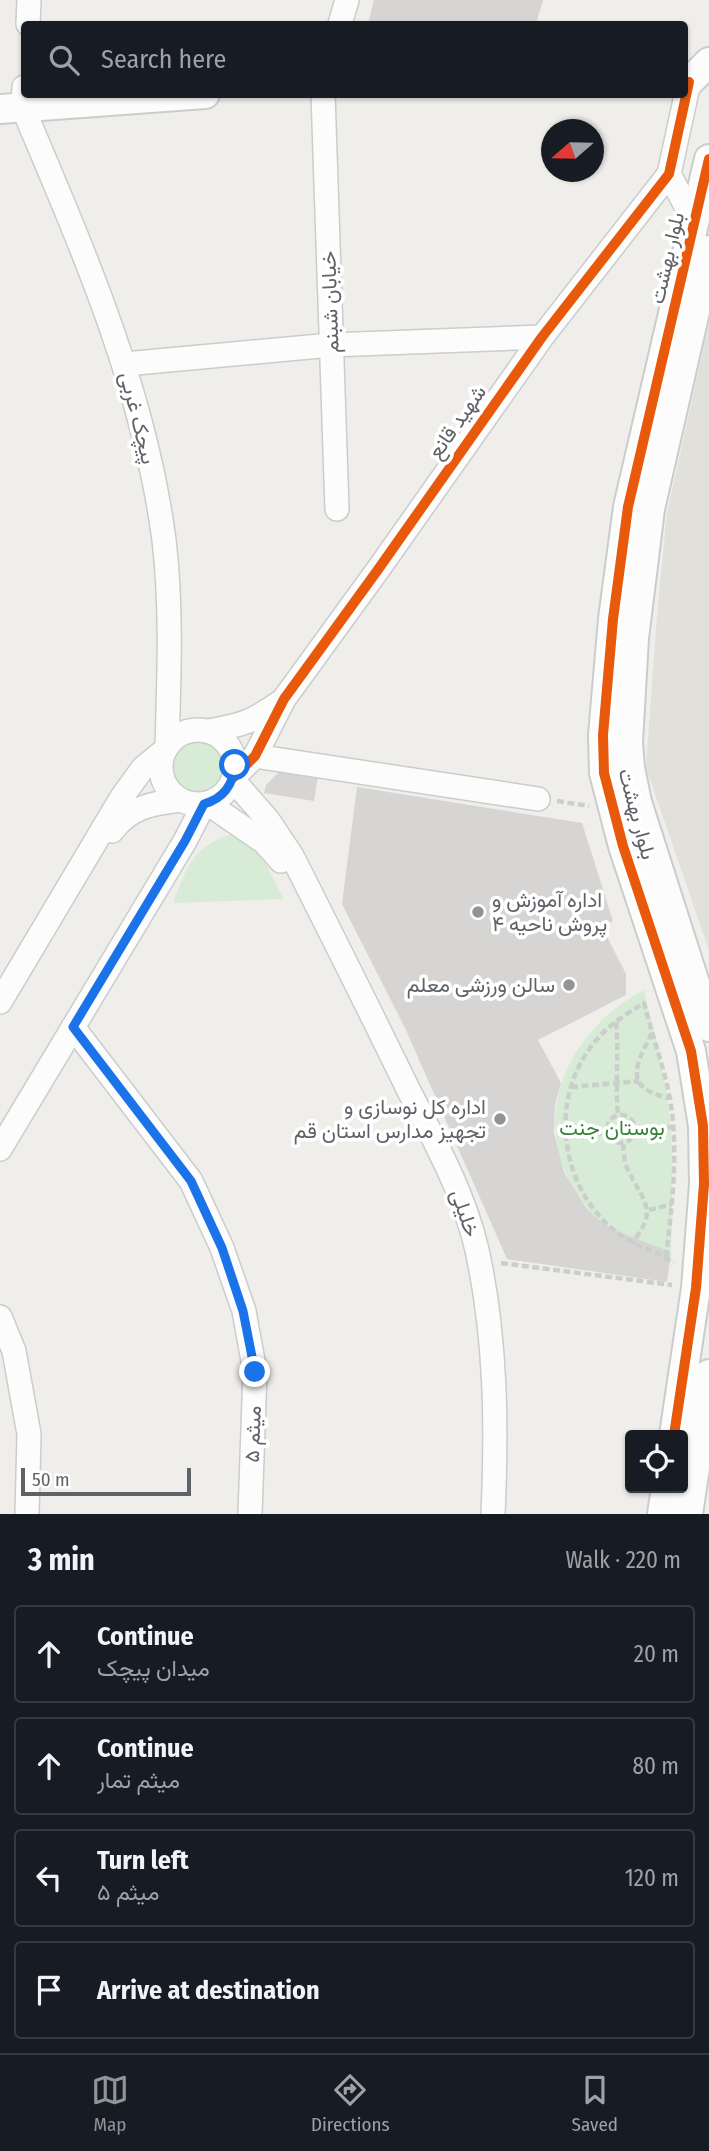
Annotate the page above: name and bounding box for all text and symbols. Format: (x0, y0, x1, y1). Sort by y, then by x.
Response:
search box (21, 21, 688, 98)
icon: search (45, 41, 83, 79)
text: Search here (101, 44, 226, 75)
north arrow (541, 119, 604, 182)
street label: بلوار بهشت (644, 210, 690, 306)
street label: خیابان شبنم (315, 250, 346, 354)
street label: پیچک غربی (113, 369, 162, 467)
street label: شهید قانع (422, 380, 493, 465)
route start (219, 749, 250, 780)
street label: بلوار بهشت (612, 766, 662, 862)
place label: اداره آموزش و پروش ناحیه ۴ (492, 887, 607, 938)
marker: اداره آموزش و پروش ناحیه ۴ (470, 904, 486, 920)
place label: سالن ورزشی معلم (407, 972, 555, 999)
marker: سالن ورزشی معلم (561, 977, 577, 993)
place label: اداره کل نوسازی و تجهیز مدارس استان قم (294, 1094, 486, 1145)
marker: اداره کل نوسازی و تجهیز مدارس استان قم (492, 1111, 508, 1127)
park label: بوستان جنت (559, 1115, 665, 1141)
street label: خلیلی (445, 1186, 485, 1240)
route end (239, 1356, 270, 1387)
street label: میثم ۵ (239, 1405, 268, 1463)
map controls (625, 1430, 688, 1493)
button: locate (625, 1430, 688, 1493)
scale bar (21, 1465, 191, 1497)
text: 50 m (32, 1468, 70, 1491)
text: 3 min (28, 1542, 95, 1578)
text: Walk · 220 m (566, 1546, 681, 1574)
text: Continue (97, 1621, 194, 1652)
icon: ahead (30, 1635, 68, 1673)
text: 20 m (634, 1640, 679, 1668)
text: میدان پیچک (97, 1654, 210, 1682)
text: Continue (97, 1733, 194, 1764)
icon: ahead (30, 1747, 68, 1785)
text: 80 m (632, 1752, 679, 1780)
text: میثم تمار (97, 1766, 180, 1794)
text: Turn left (97, 1845, 189, 1876)
icon: left (30, 1859, 68, 1897)
text: 120 m (625, 1864, 679, 1892)
text: میثم ۵ (97, 1878, 159, 1906)
icon: arrive (30, 1971, 68, 2009)
text: Arrive at destination (97, 1975, 320, 2006)
tab: Map (91, 2071, 129, 2136)
tab: Directions (311, 2071, 390, 2136)
tab: Saved (572, 2071, 618, 2136)

